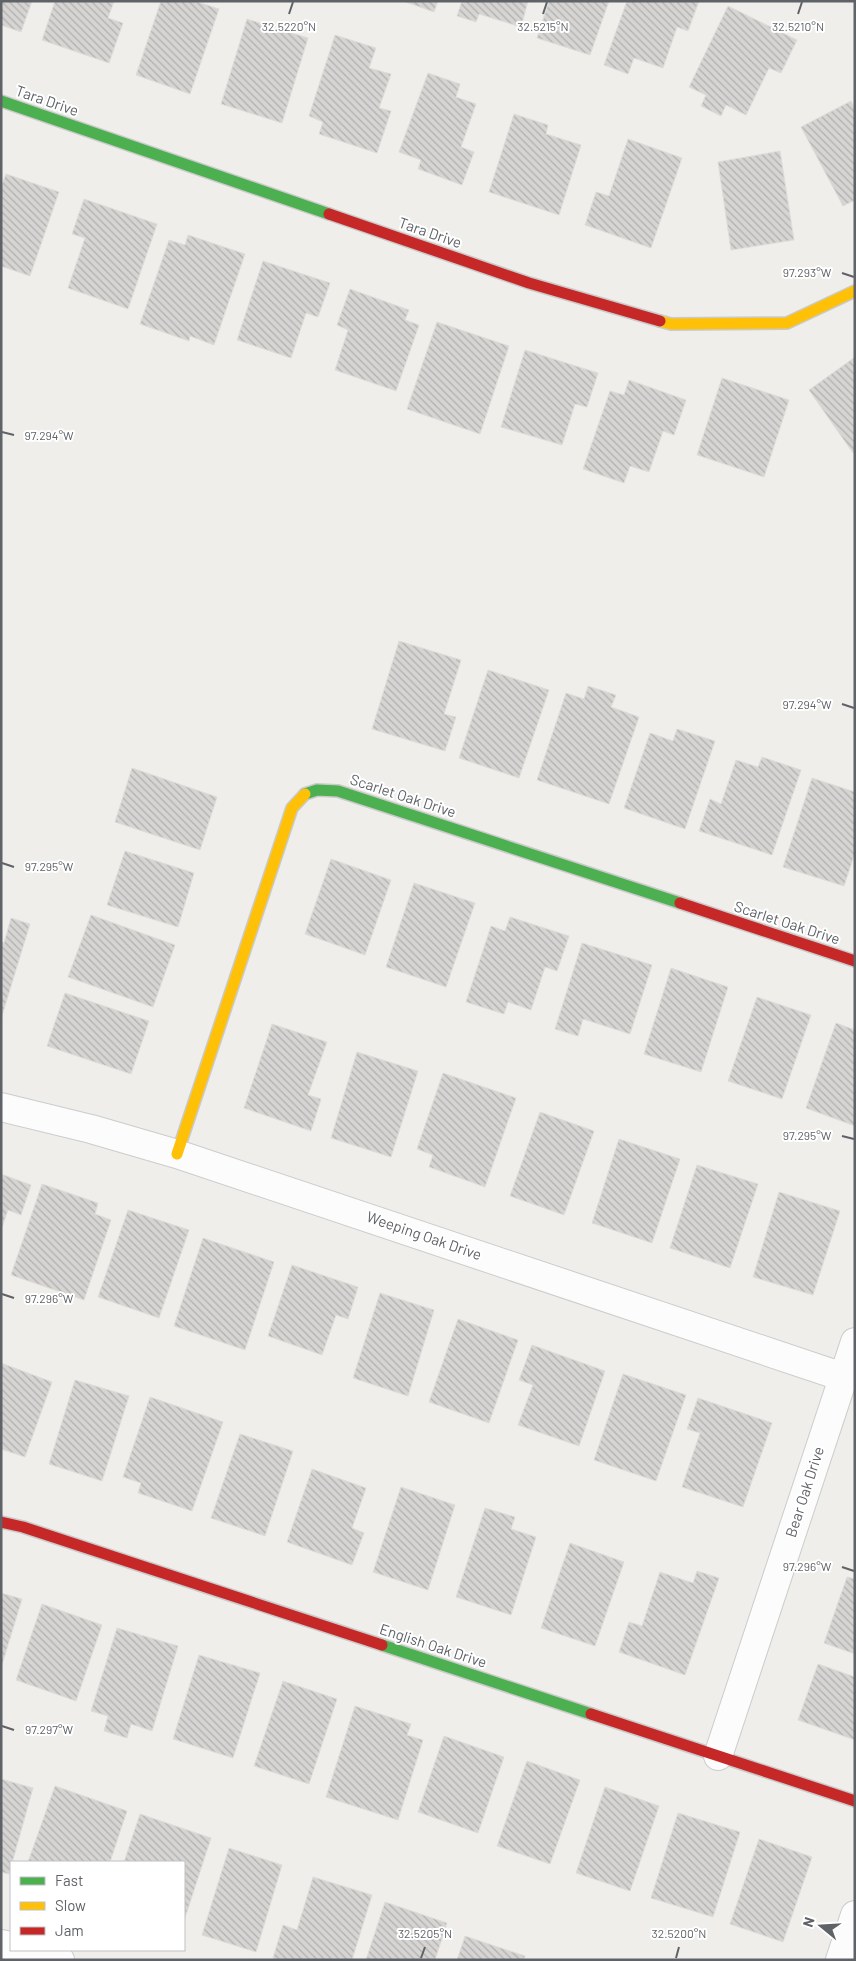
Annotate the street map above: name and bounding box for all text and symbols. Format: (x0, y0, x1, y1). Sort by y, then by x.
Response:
text: 32.5220°N (262, 19, 316, 33)
text: 32.5215°N (517, 19, 569, 33)
text: 32.5210°N (772, 19, 824, 33)
street label: Tara Drive (13, 81, 81, 119)
street label: Tara Drive (396, 213, 464, 251)
text: 97.293°W (783, 265, 832, 279)
text: 97.294°W (24, 428, 74, 442)
text: 97.294°W (782, 697, 832, 711)
street label: Scarlet Oak Drive (348, 769, 459, 821)
text: 97.295°W (25, 859, 74, 873)
street label: Scarlet Oak Drive (732, 896, 843, 948)
text: 97.295°W (783, 1128, 832, 1142)
street label: Weeping Oak Drive (364, 1207, 484, 1263)
text: 97.296°W (25, 1291, 74, 1305)
street label: Bear Oak Drive (781, 1444, 827, 1539)
text: 97.296°W (783, 1559, 832, 1573)
street label: English Oak Drive (377, 1619, 489, 1671)
text: 97.297°W (25, 1722, 74, 1736)
legend (10, 1861, 185, 1951)
text: Fast (55, 1871, 83, 1889)
text: Slow (55, 1896, 86, 1914)
north arrow (796, 1901, 846, 1951)
text: N (799, 1915, 818, 1929)
text: Jam (55, 1921, 84, 1939)
text: 32.5205°N (398, 1926, 452, 1940)
text: 32.5200°N (652, 1926, 706, 1940)

